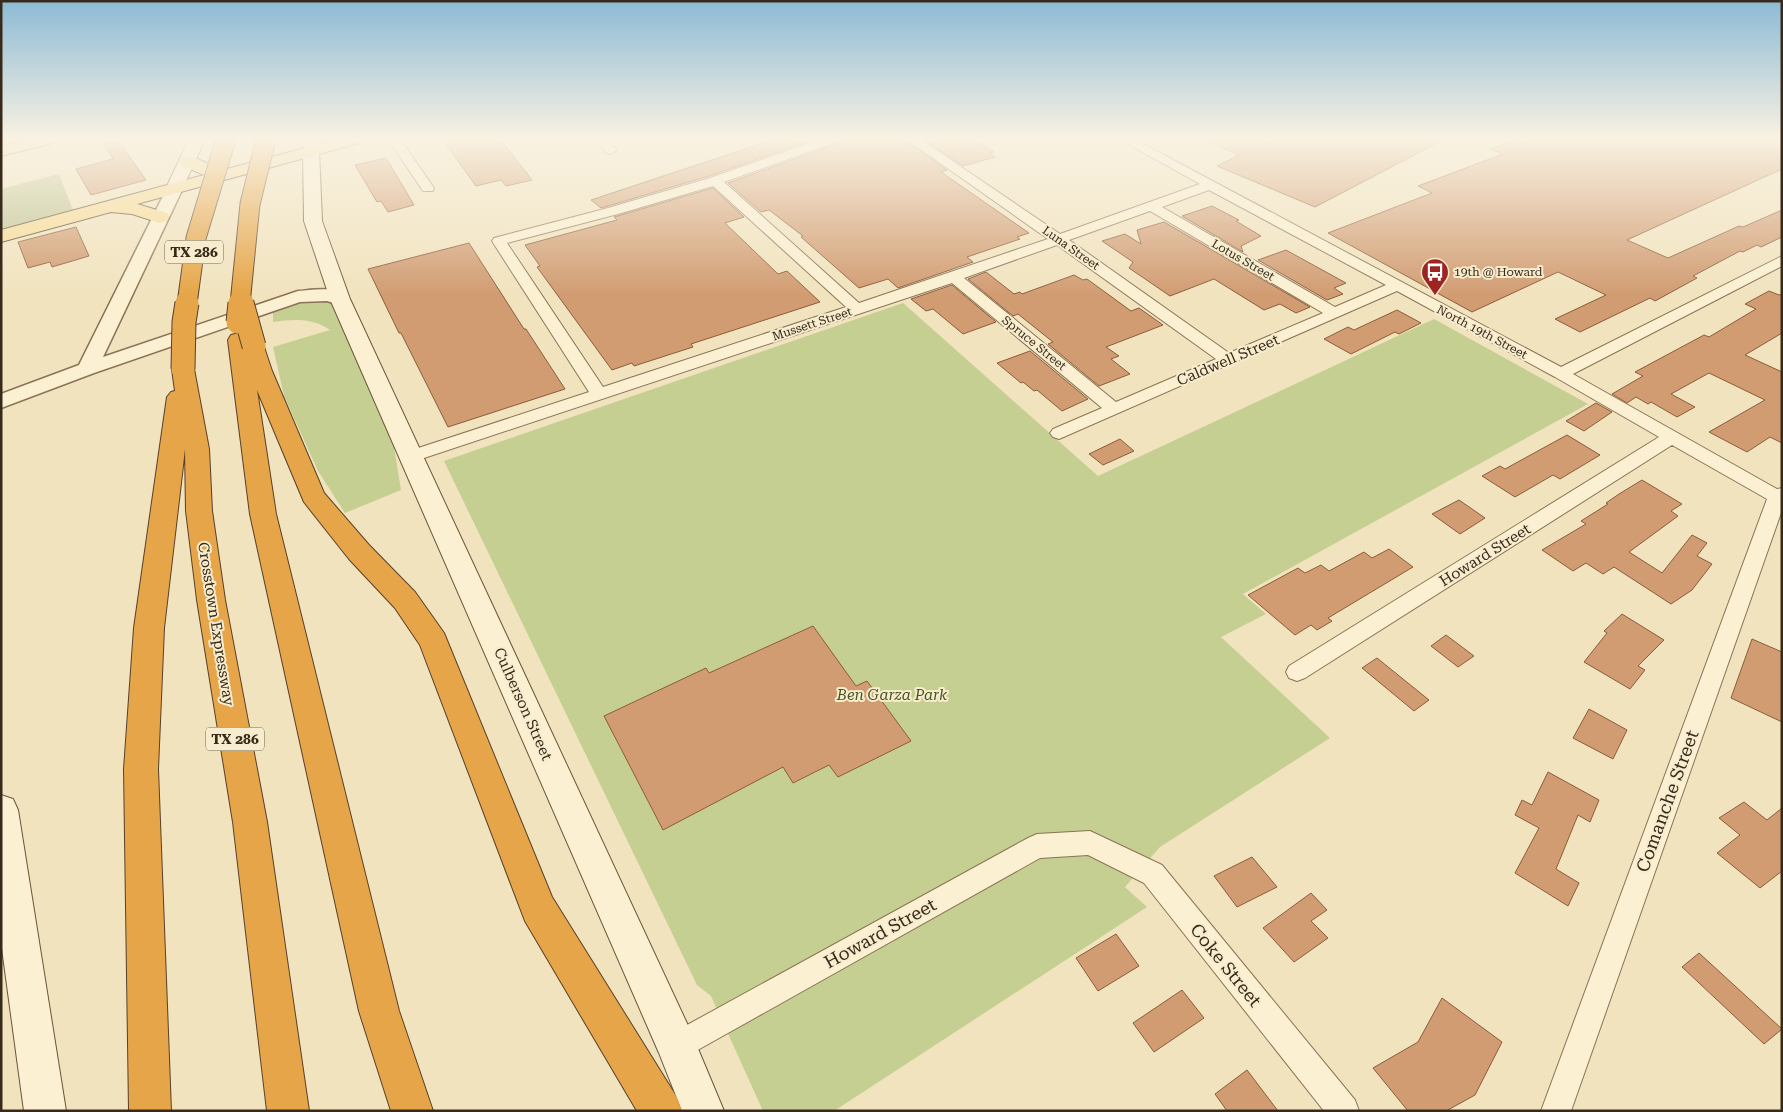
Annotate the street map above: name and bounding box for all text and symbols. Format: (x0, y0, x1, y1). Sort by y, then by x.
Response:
street label: Luna Street (1040, 223, 1103, 273)
street label: Lotus Street (1209, 236, 1277, 284)
road number: TX 286 (165, 240, 223, 264)
bus stop icon: 19th @ Howard (1420, 257, 1450, 296)
place label: 19th @ Howard (1454, 265, 1543, 279)
street label: North 19th Street (1434, 302, 1530, 362)
street label: Mussett Street (770, 304, 854, 344)
street label: Spruce Street (999, 313, 1069, 373)
street label: Caldwell Street (1174, 330, 1282, 390)
street label: Howard Street (1436, 520, 1534, 590)
street label: Crosstown Expressway (194, 541, 238, 707)
street label: Culberson Street (490, 645, 556, 764)
park label: Ben Garza Park (836, 686, 948, 704)
street label: Comanche Street (1632, 727, 1703, 875)
road number: TX 286 (206, 728, 264, 751)
street label: Howard Street (820, 893, 940, 972)
street label: Coke Street (1186, 919, 1266, 1011)

